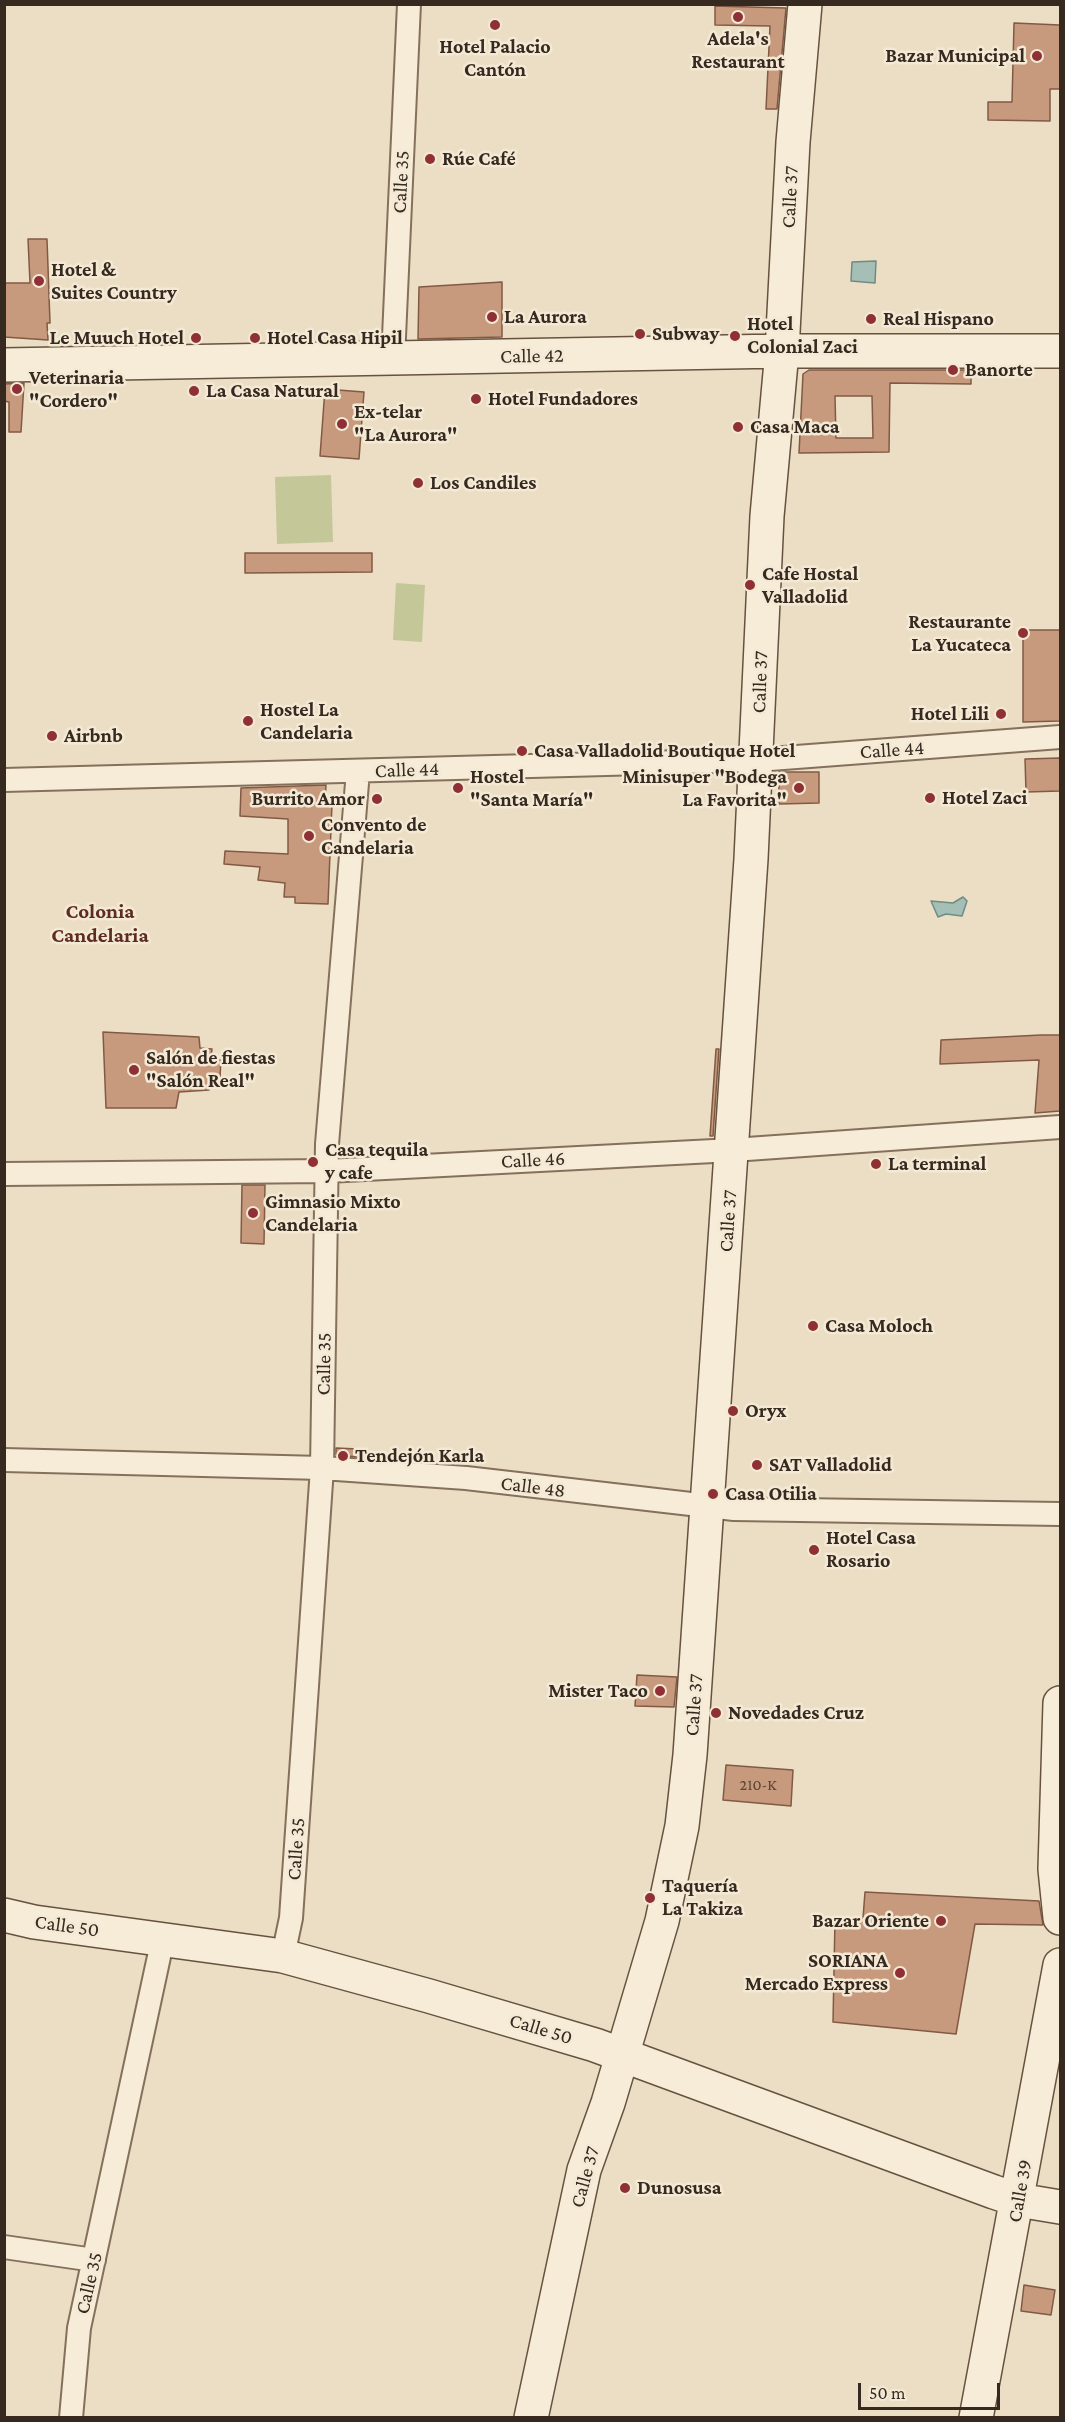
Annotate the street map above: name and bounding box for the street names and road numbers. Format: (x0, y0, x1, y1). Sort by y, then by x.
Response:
street label: Calle 35 (387, 150, 415, 214)
street label: Calle 37 (776, 165, 804, 229)
street label: Calle 42 (500, 343, 564, 369)
street label: Calle 37 (747, 650, 773, 714)
street label: Calle 44 (859, 736, 925, 764)
street label: Calle 44 (374, 757, 440, 783)
street label: Calle 46 (500, 1146, 566, 1174)
street label: Calle 37 (714, 1189, 742, 1253)
street label: Calle 35 (311, 1332, 337, 1396)
street label: Calle 48 (499, 1471, 567, 1503)
street label: Calle 37 (680, 1673, 708, 1737)
street label: Calle 35 (282, 1817, 310, 1881)
street label: Calle 50 (33, 1910, 101, 1942)
street label: Calle 50 (507, 2008, 575, 2050)
street label: Calle 37 (565, 2144, 605, 2210)
street label: Calle 39 (1003, 2158, 1037, 2224)
street label: Calle 35 (70, 2250, 108, 2316)

